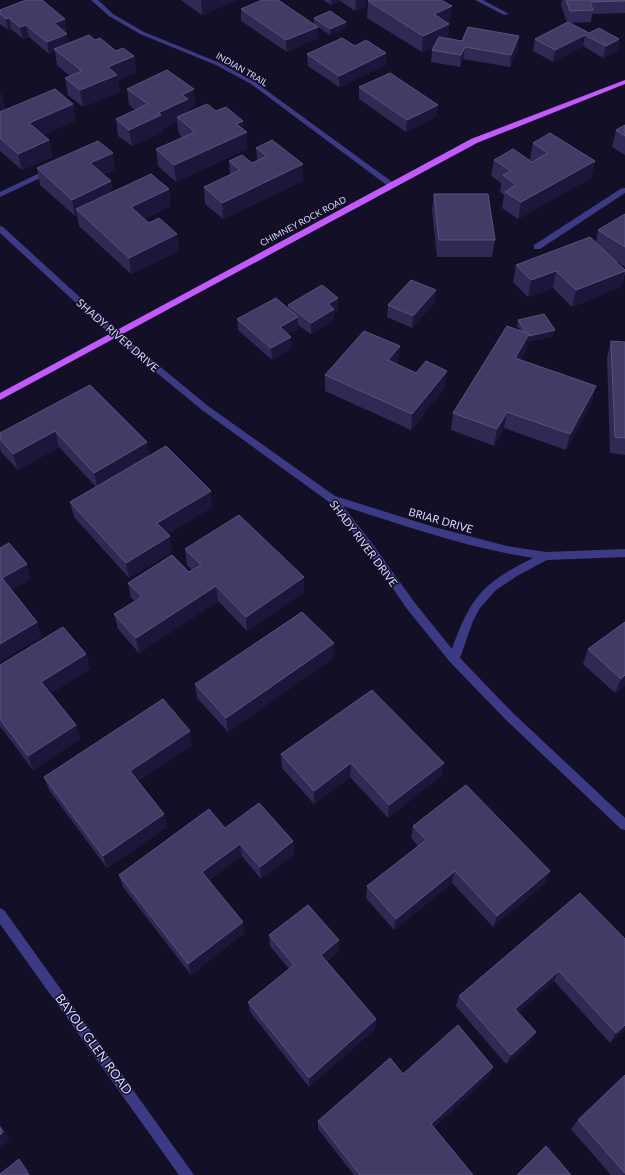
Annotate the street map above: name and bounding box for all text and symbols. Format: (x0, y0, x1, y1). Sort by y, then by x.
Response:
street label: INDIAN TRAIL (214, 50, 270, 88)
street label: CHIMNEY ROCK ROAD (258, 194, 348, 248)
street label: SHADY RIVER DRIVE (74, 296, 162, 374)
street label: SHADY RIVER DRIVE (327, 497, 401, 589)
street label: BRIAR DRIVE (407, 505, 475, 535)
street label: BAYOU GLEN ROAD (52, 990, 136, 1098)

